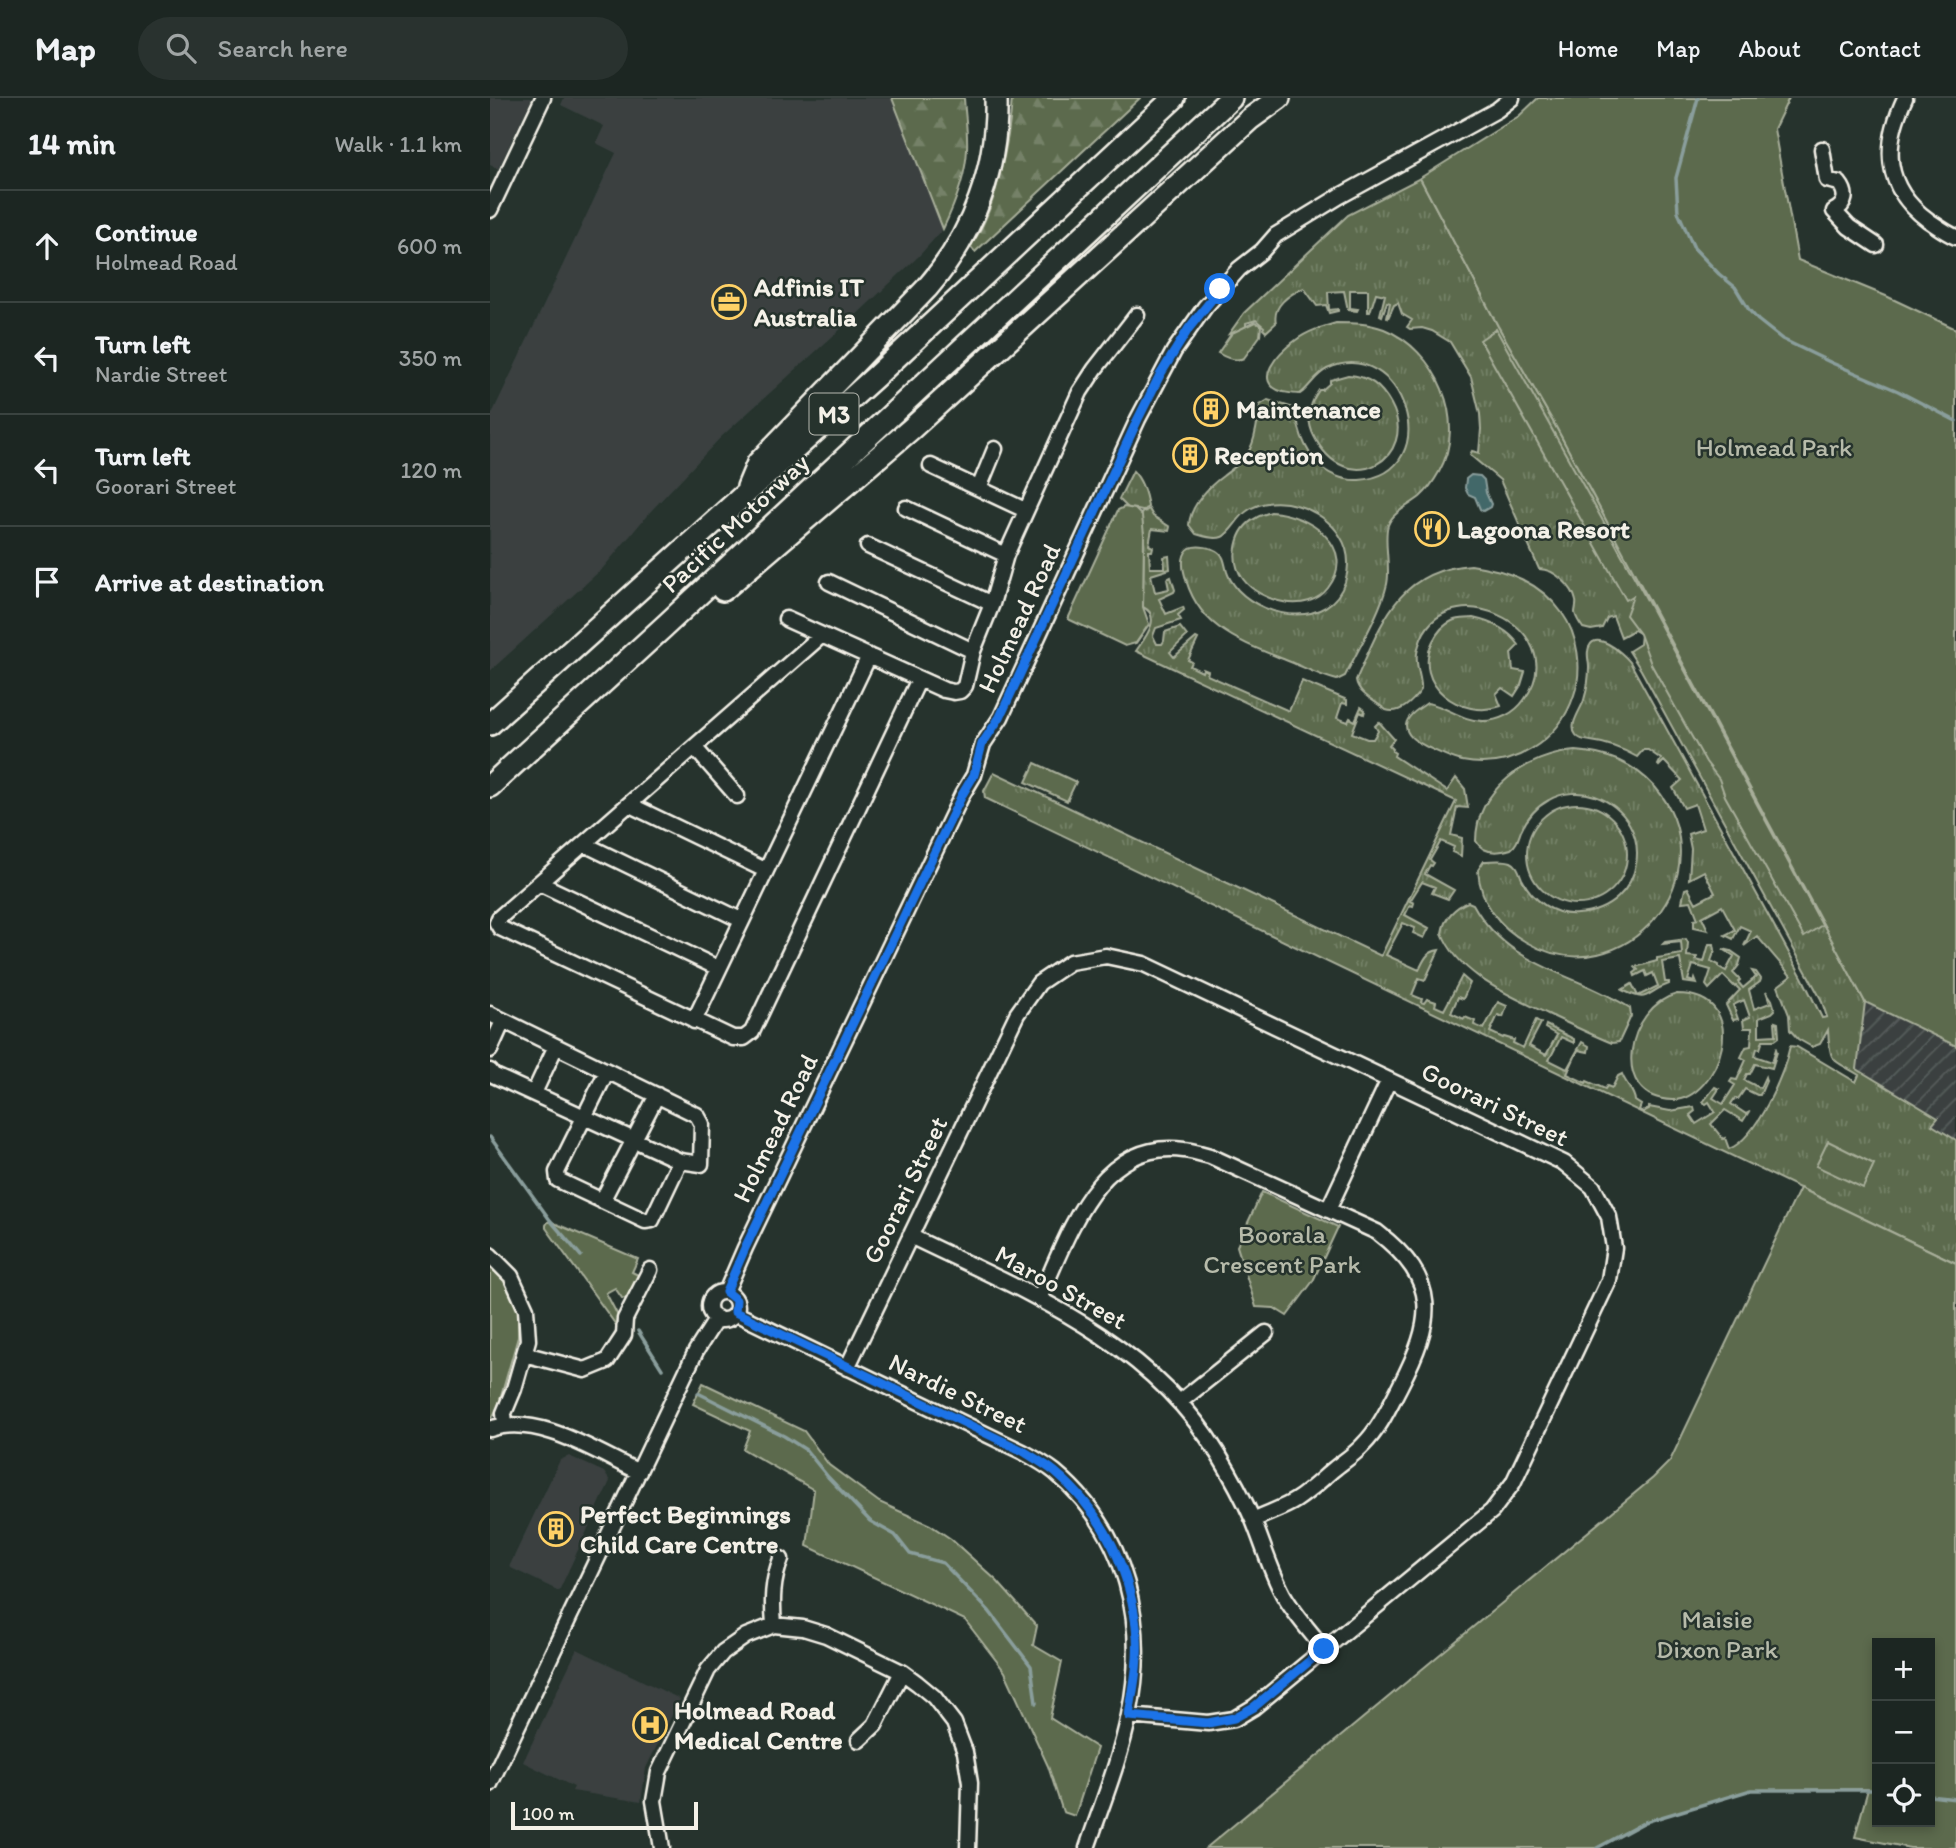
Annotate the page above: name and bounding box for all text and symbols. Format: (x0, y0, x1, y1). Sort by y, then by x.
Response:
search box (138, 17, 628, 80)
text: Map (35, 29, 96, 68)
icon: search (162, 29, 200, 67)
text: Search here (218, 32, 348, 64)
text: Home (1558, 34, 1618, 63)
text: Map (1656, 34, 1700, 63)
text: About (1738, 34, 1801, 63)
text: Contact (1839, 34, 1921, 63)
text: 14 min (28, 125, 116, 162)
text: Walk · 1.1 km (334, 130, 462, 158)
text: Continue (95, 216, 198, 248)
icon: ahead (28, 227, 66, 265)
text: 600 m (397, 232, 462, 260)
text: Holmead Road (95, 248, 238, 276)
place label: Adfinis IT Australia (753, 271, 864, 333)
route start (1204, 273, 1235, 304)
office icon: Adfinis IT Australia (710, 283, 748, 321)
text: Turn left (95, 328, 191, 360)
icon: left (28, 339, 66, 377)
text: 350 m (399, 344, 462, 372)
text: Nardie Street (95, 360, 227, 388)
building icon: Maintenance (1192, 390, 1230, 428)
place label: Maintenance (1236, 393, 1381, 425)
road number: M3 (810, 394, 858, 435)
park label: Holmead Park (1696, 431, 1852, 463)
building icon: Reception (1171, 436, 1209, 474)
place label: Reception (1214, 439, 1324, 471)
text: Turn left (95, 440, 191, 472)
street label: Pacific Motorway (654, 446, 816, 600)
icon: left (28, 451, 66, 489)
text: 120 m (401, 456, 462, 484)
text: Goorari Street (95, 472, 236, 500)
restaurant icon: Lagoona Resort (1413, 510, 1451, 548)
place label: Lagoona Resort (1457, 513, 1630, 545)
street label: Holmead Road (970, 537, 1068, 698)
icon: arrive (28, 563, 66, 601)
text: Arrive at destination (95, 566, 324, 598)
street label: Holmead Road (725, 1048, 825, 1208)
street label: Goorari Street (1416, 1055, 1574, 1154)
street label: Goorari Street (856, 1111, 955, 1269)
park label: Boorala Crescent Park (1203, 1218, 1361, 1280)
street label: Maroo Street (989, 1238, 1133, 1336)
street label: Nardie Street (884, 1346, 1032, 1440)
place label: Perfect Beginnings Child Care Centre (580, 1498, 791, 1560)
building icon: Perfect Beginnings Child Care Centre (537, 1510, 575, 1548)
park label: Maisie Dixon Park (1656, 1603, 1778, 1665)
route end (1308, 1633, 1339, 1664)
map controls (1872, 1638, 1935, 1827)
button: + (1872, 1638, 1935, 1701)
place label: Holmead Road Medical Centre (674, 1694, 843, 1756)
button: − (1872, 1701, 1935, 1764)
hospital icon: Holmead Road Medical Centre (631, 1706, 669, 1744)
button: locate (1872, 1764, 1935, 1827)
scale bar (511, 1799, 698, 1831)
text: 100 m (522, 1802, 574, 1825)

